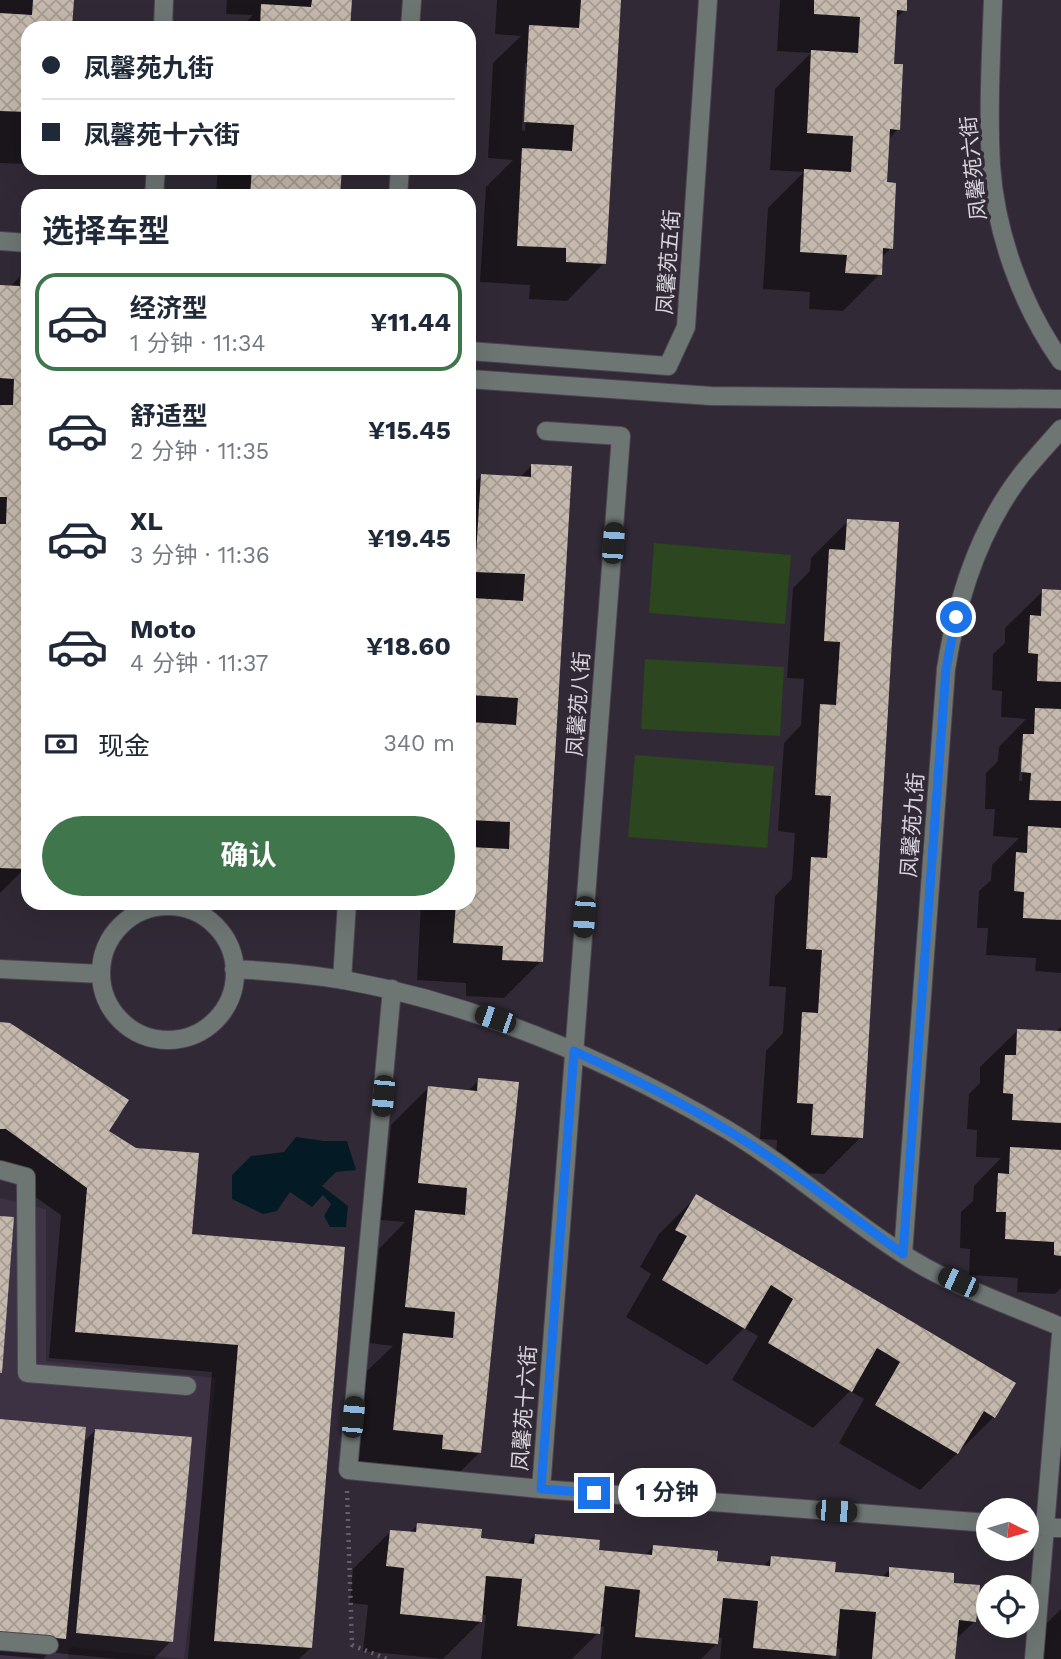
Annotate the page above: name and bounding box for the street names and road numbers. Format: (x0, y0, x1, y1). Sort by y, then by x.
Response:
street label: 凤馨苑六街 (955, 114, 991, 222)
street label: 凤馨苑五街 (652, 209, 684, 315)
street label: 凤馨苑八街 (562, 651, 594, 757)
street label: 凤馨苑九街 (896, 772, 928, 878)
street label: 凤馨苑十六街 (507, 1344, 541, 1472)

